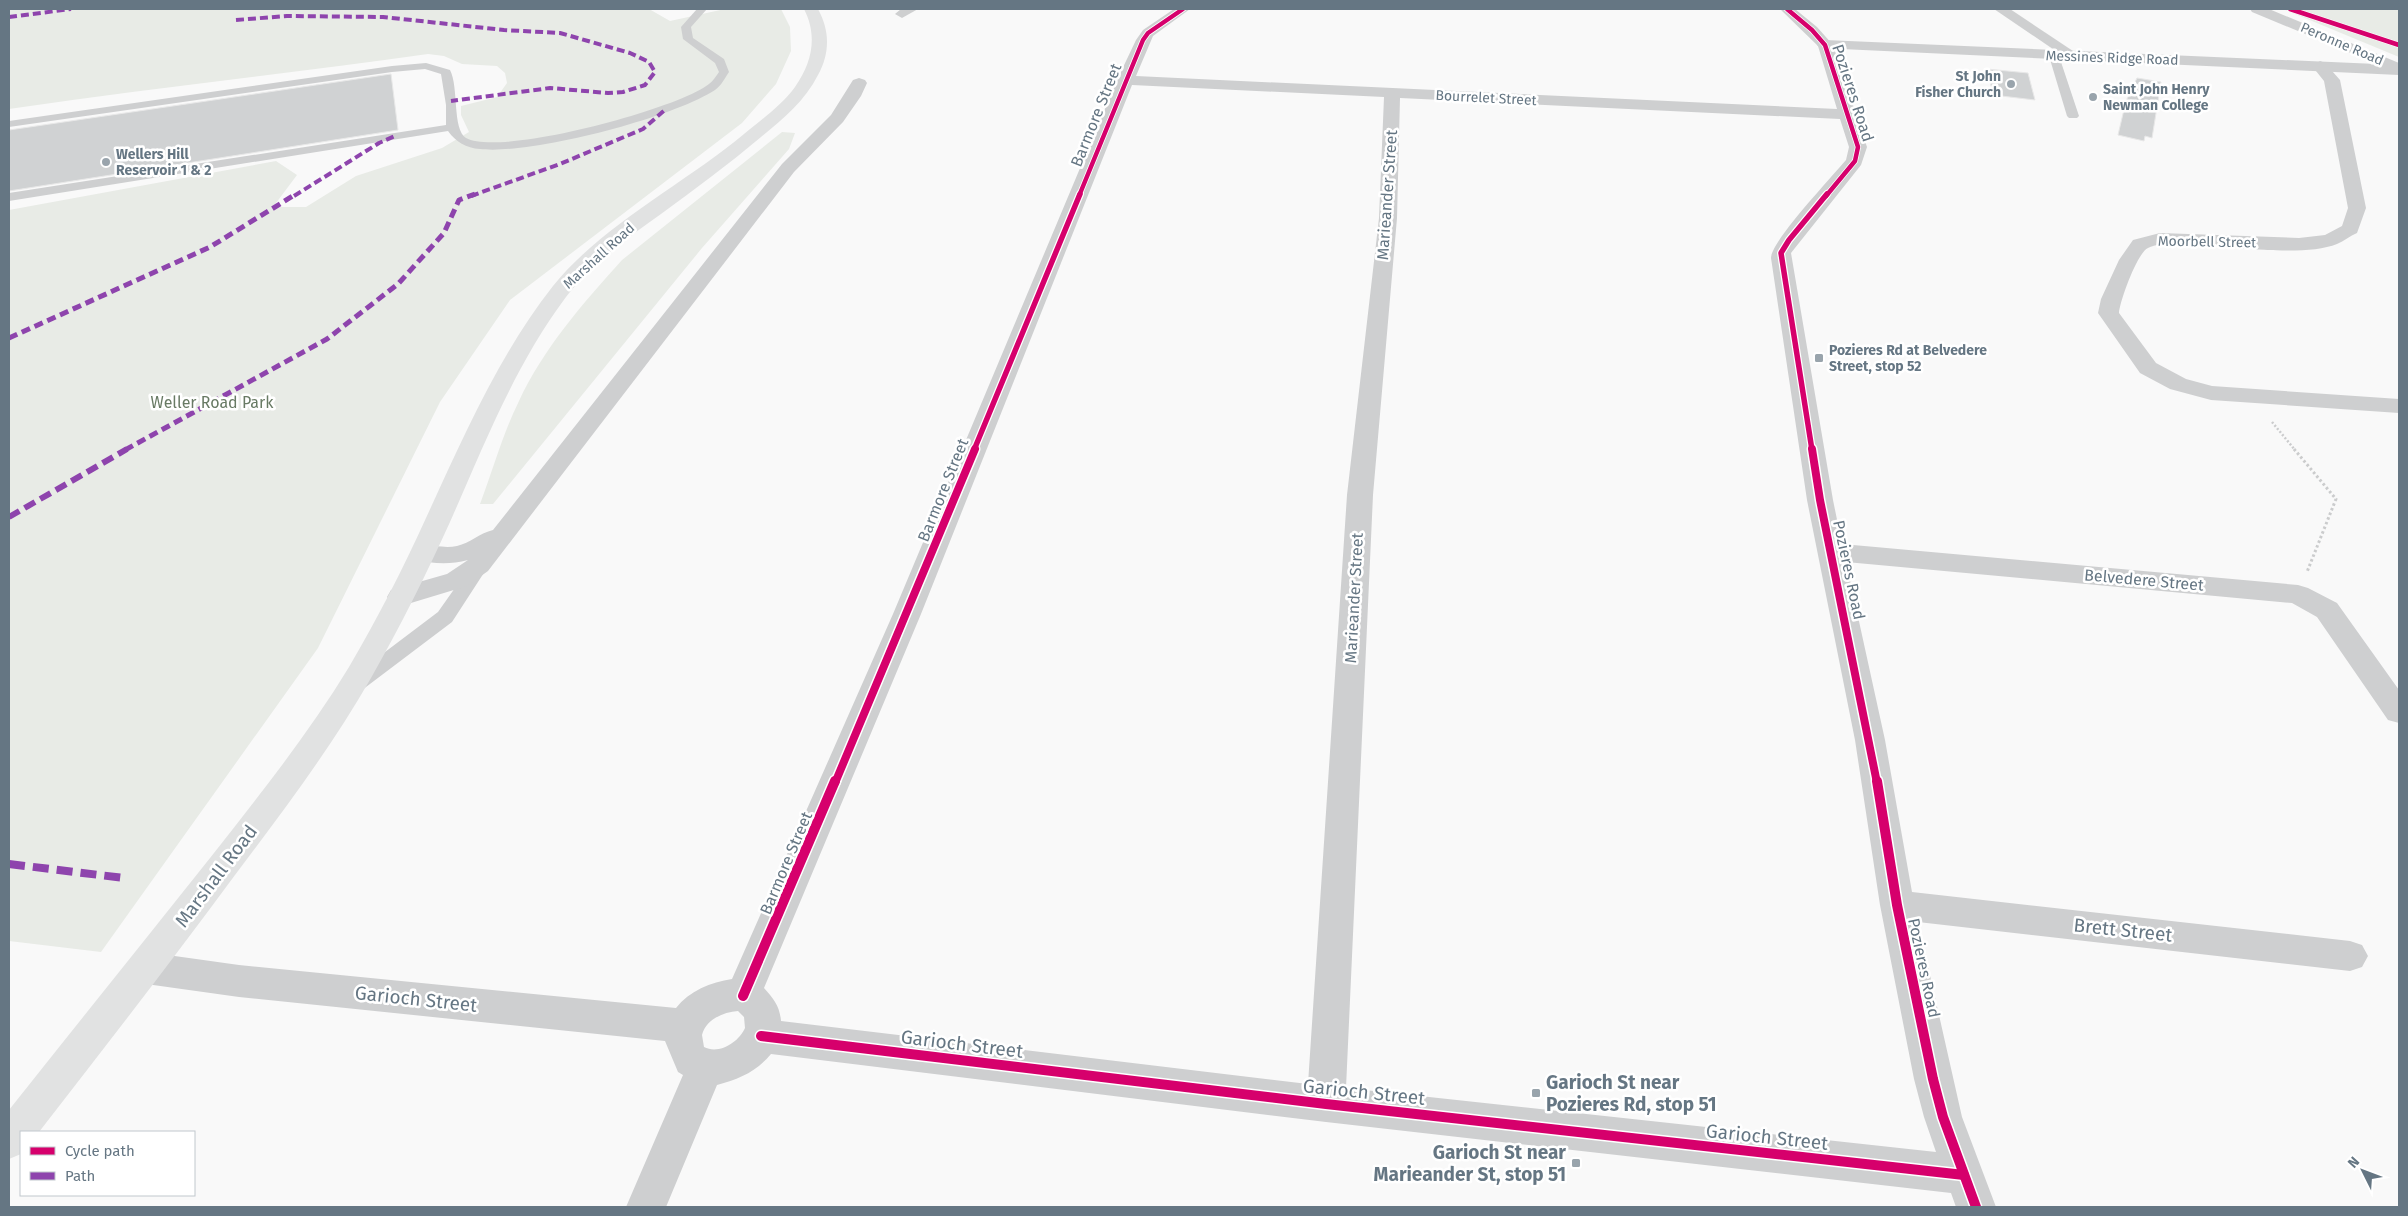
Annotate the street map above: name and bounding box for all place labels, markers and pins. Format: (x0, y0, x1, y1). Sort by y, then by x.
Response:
place label: St John Fisher Church (1915, 68, 2001, 101)
marker: St John Fisher Church (2005, 78, 2017, 90)
place label: Saint John Henry Newman College (2103, 81, 2210, 114)
marker: Saint John Henry Newman College (2087, 91, 2099, 103)
place label: Wellers Hill Reservoir 1 & 2 (116, 146, 211, 179)
marker: Wellers Hill Reservoir 1 & 2 (100, 156, 112, 168)
place label: Pozieres Rd at Belvedere Street, stop 52 (1829, 342, 1987, 375)
marker: Pozieres Rd at Belvedere Street, stop 52 (1813, 352, 1825, 364)
place label: Garioch St near Pozieres Rd, stop 51 (1546, 1071, 1716, 1116)
marker: Garioch St near Pozieres Rd, stop 51 (1530, 1087, 1542, 1099)
place label: Garioch St near Marieander St, stop 51 (1374, 1141, 1566, 1186)
marker: Garioch St near Marieander St, stop 51 (1570, 1157, 1582, 1169)

